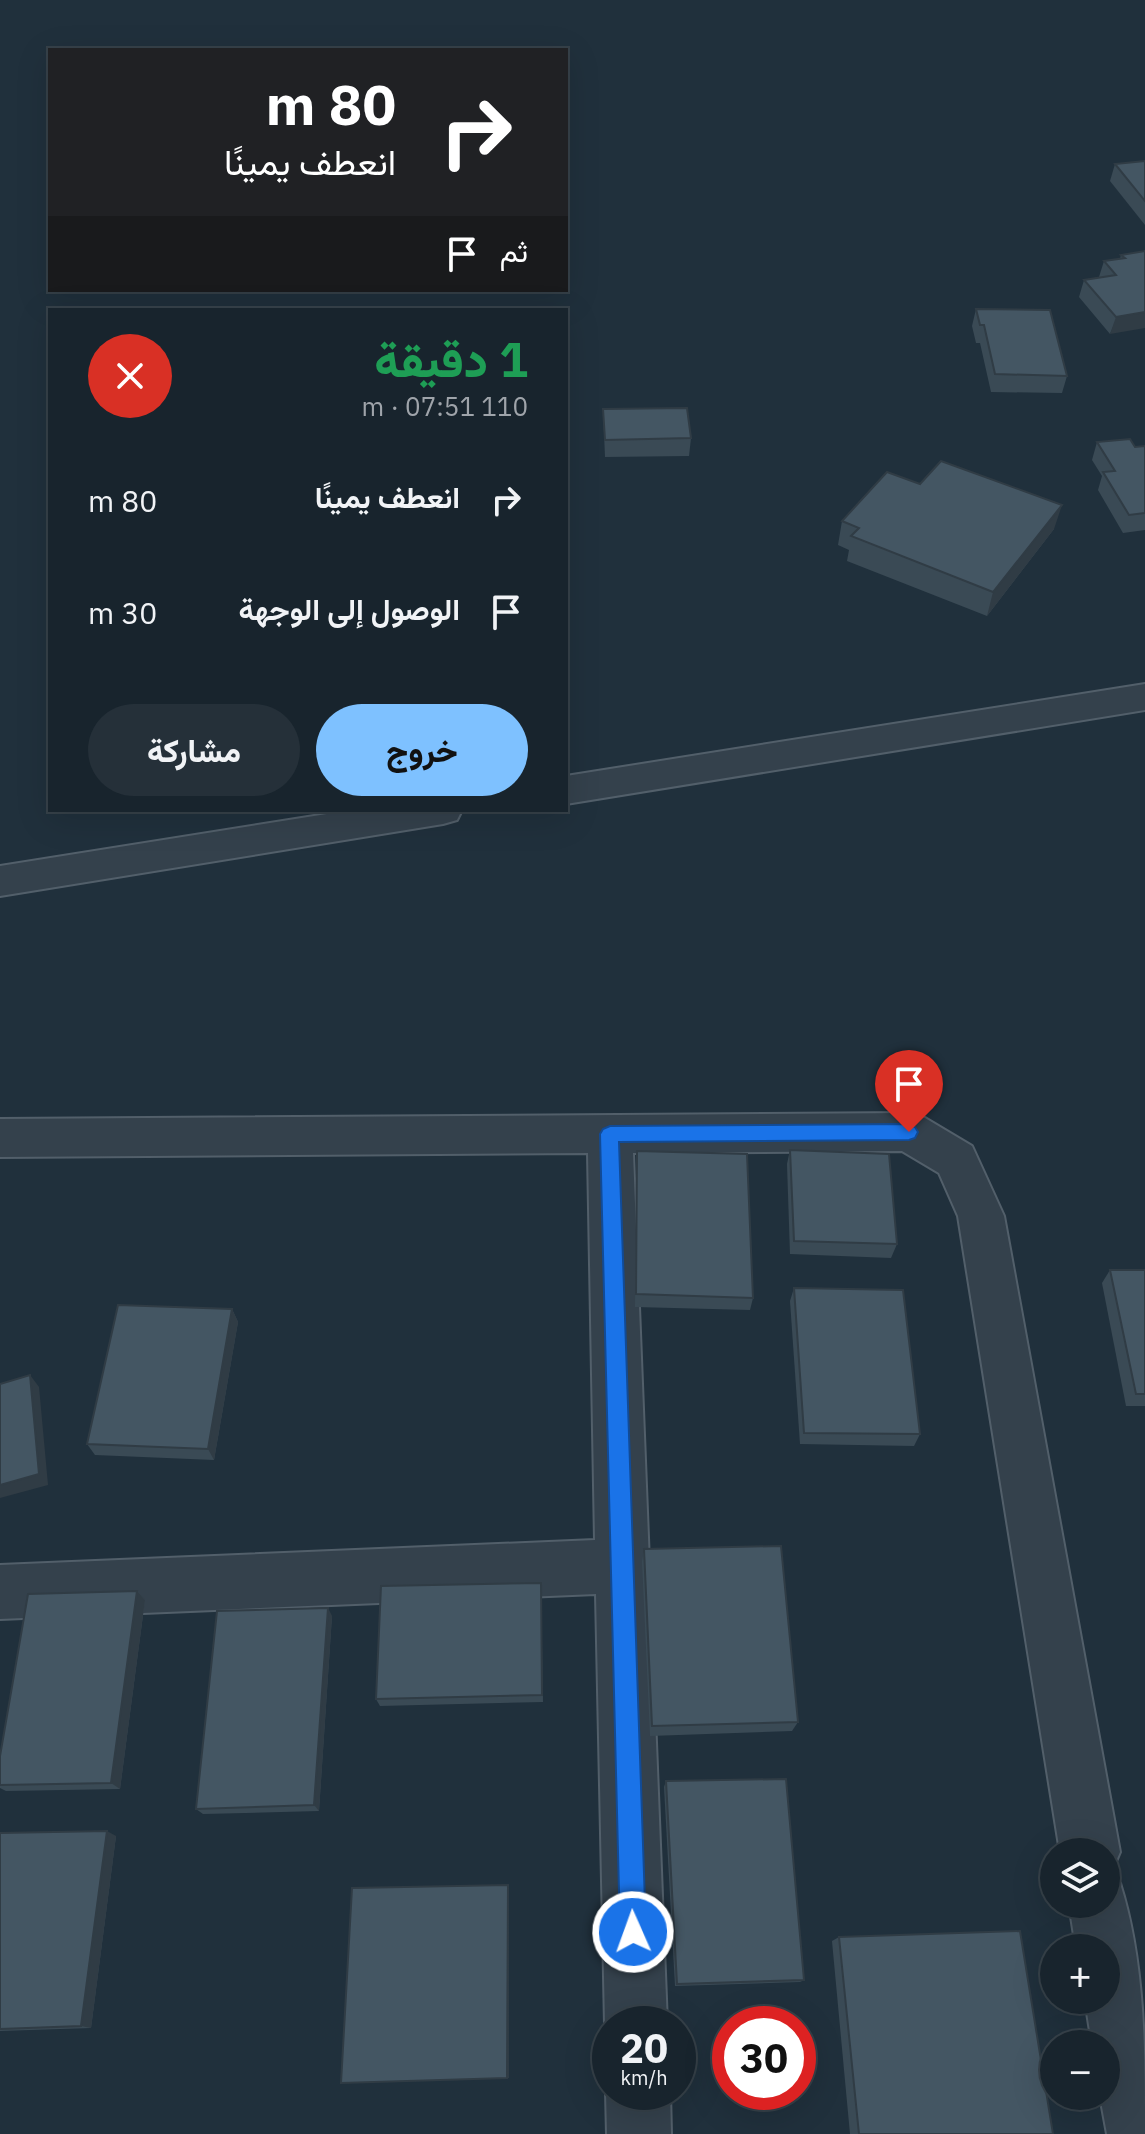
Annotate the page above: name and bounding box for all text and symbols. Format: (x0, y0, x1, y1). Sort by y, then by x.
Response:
text: 80 m (266, 68, 396, 140)
icon: right (424, 80, 528, 184)
text: انعطف يمينًا (224, 138, 396, 185)
text: ثم (500, 231, 528, 270)
icon: arrive (440, 232, 484, 276)
text: 1 دقيقة (374, 328, 528, 390)
button: close (88, 334, 172, 418)
text: 110 m · 07:51 (362, 389, 528, 423)
text: انعطف يمينًا (315, 477, 460, 516)
icon: right (484, 478, 528, 522)
text: 80 m (88, 481, 157, 520)
text: الوصول إلى الوجهة (238, 589, 460, 628)
icon: arrive (484, 590, 528, 634)
text: 30 m (88, 593, 157, 632)
button: مشاركة (88, 704, 300, 796)
button: خروج (316, 704, 528, 796)
pin (875, 1050, 943, 1132)
icon: arrive (887, 1062, 931, 1106)
map controls (1040, 1838, 1120, 2110)
button: layers (1040, 1838, 1120, 1918)
position arrow (591, 1890, 675, 1974)
button: + (1040, 1934, 1120, 2014)
speed limit sign: 30 (712, 2006, 816, 2110)
text: 20 (620, 2022, 668, 2074)
button: − (1040, 2030, 1120, 2110)
text: km/h (620, 2064, 668, 2091)

